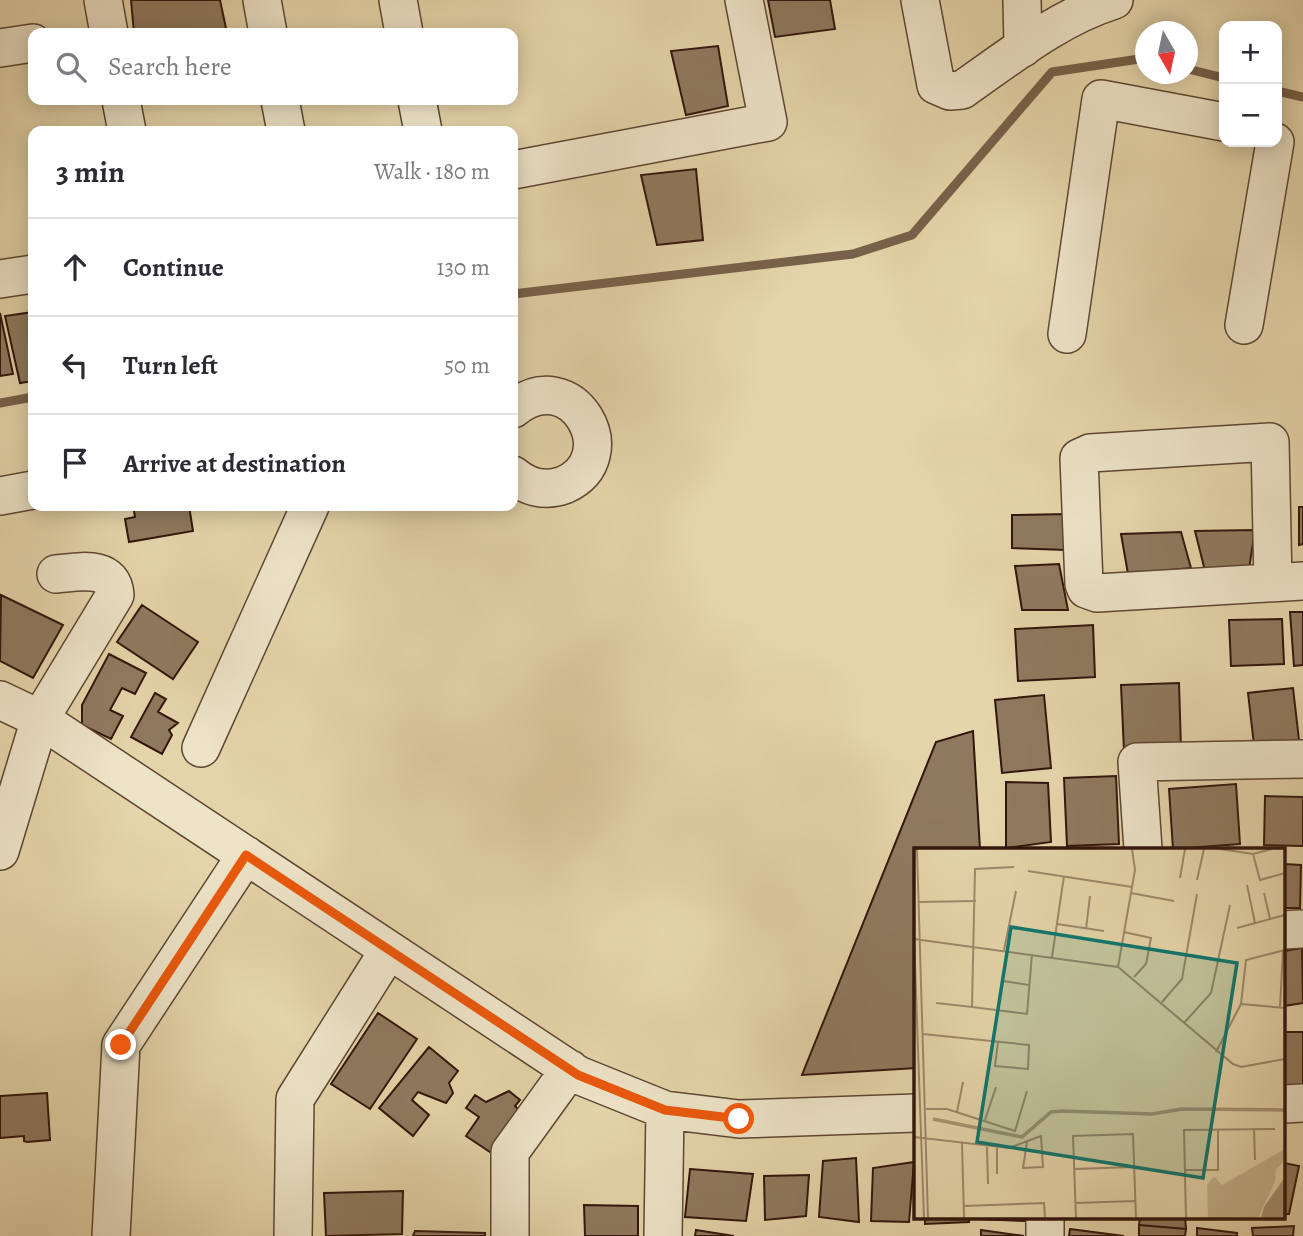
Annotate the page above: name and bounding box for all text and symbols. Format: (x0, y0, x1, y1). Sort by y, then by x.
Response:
north arrow (1135, 21, 1198, 84)
map controls (1219, 21, 1282, 147)
button: + (1219, 21, 1282, 84)
search box (28, 28, 518, 105)
icon: search (52, 48, 90, 86)
text: Search here (108, 49, 232, 84)
button: − (1219, 84, 1282, 147)
text: 3 min (56, 152, 125, 192)
text: Walk · 180 m (374, 156, 490, 187)
icon: ahead (56, 248, 94, 286)
text: Continue (123, 250, 224, 285)
text: 130 m (437, 252, 490, 283)
icon: left (56, 346, 94, 384)
text: Turn left (123, 348, 218, 383)
text: 50 m (444, 350, 490, 381)
icon: arrive (56, 444, 94, 482)
text: Arrive at destination (123, 446, 346, 481)
inset map (914, 848, 1286, 1218)
route end (105, 1029, 136, 1060)
route start (723, 1103, 754, 1134)

